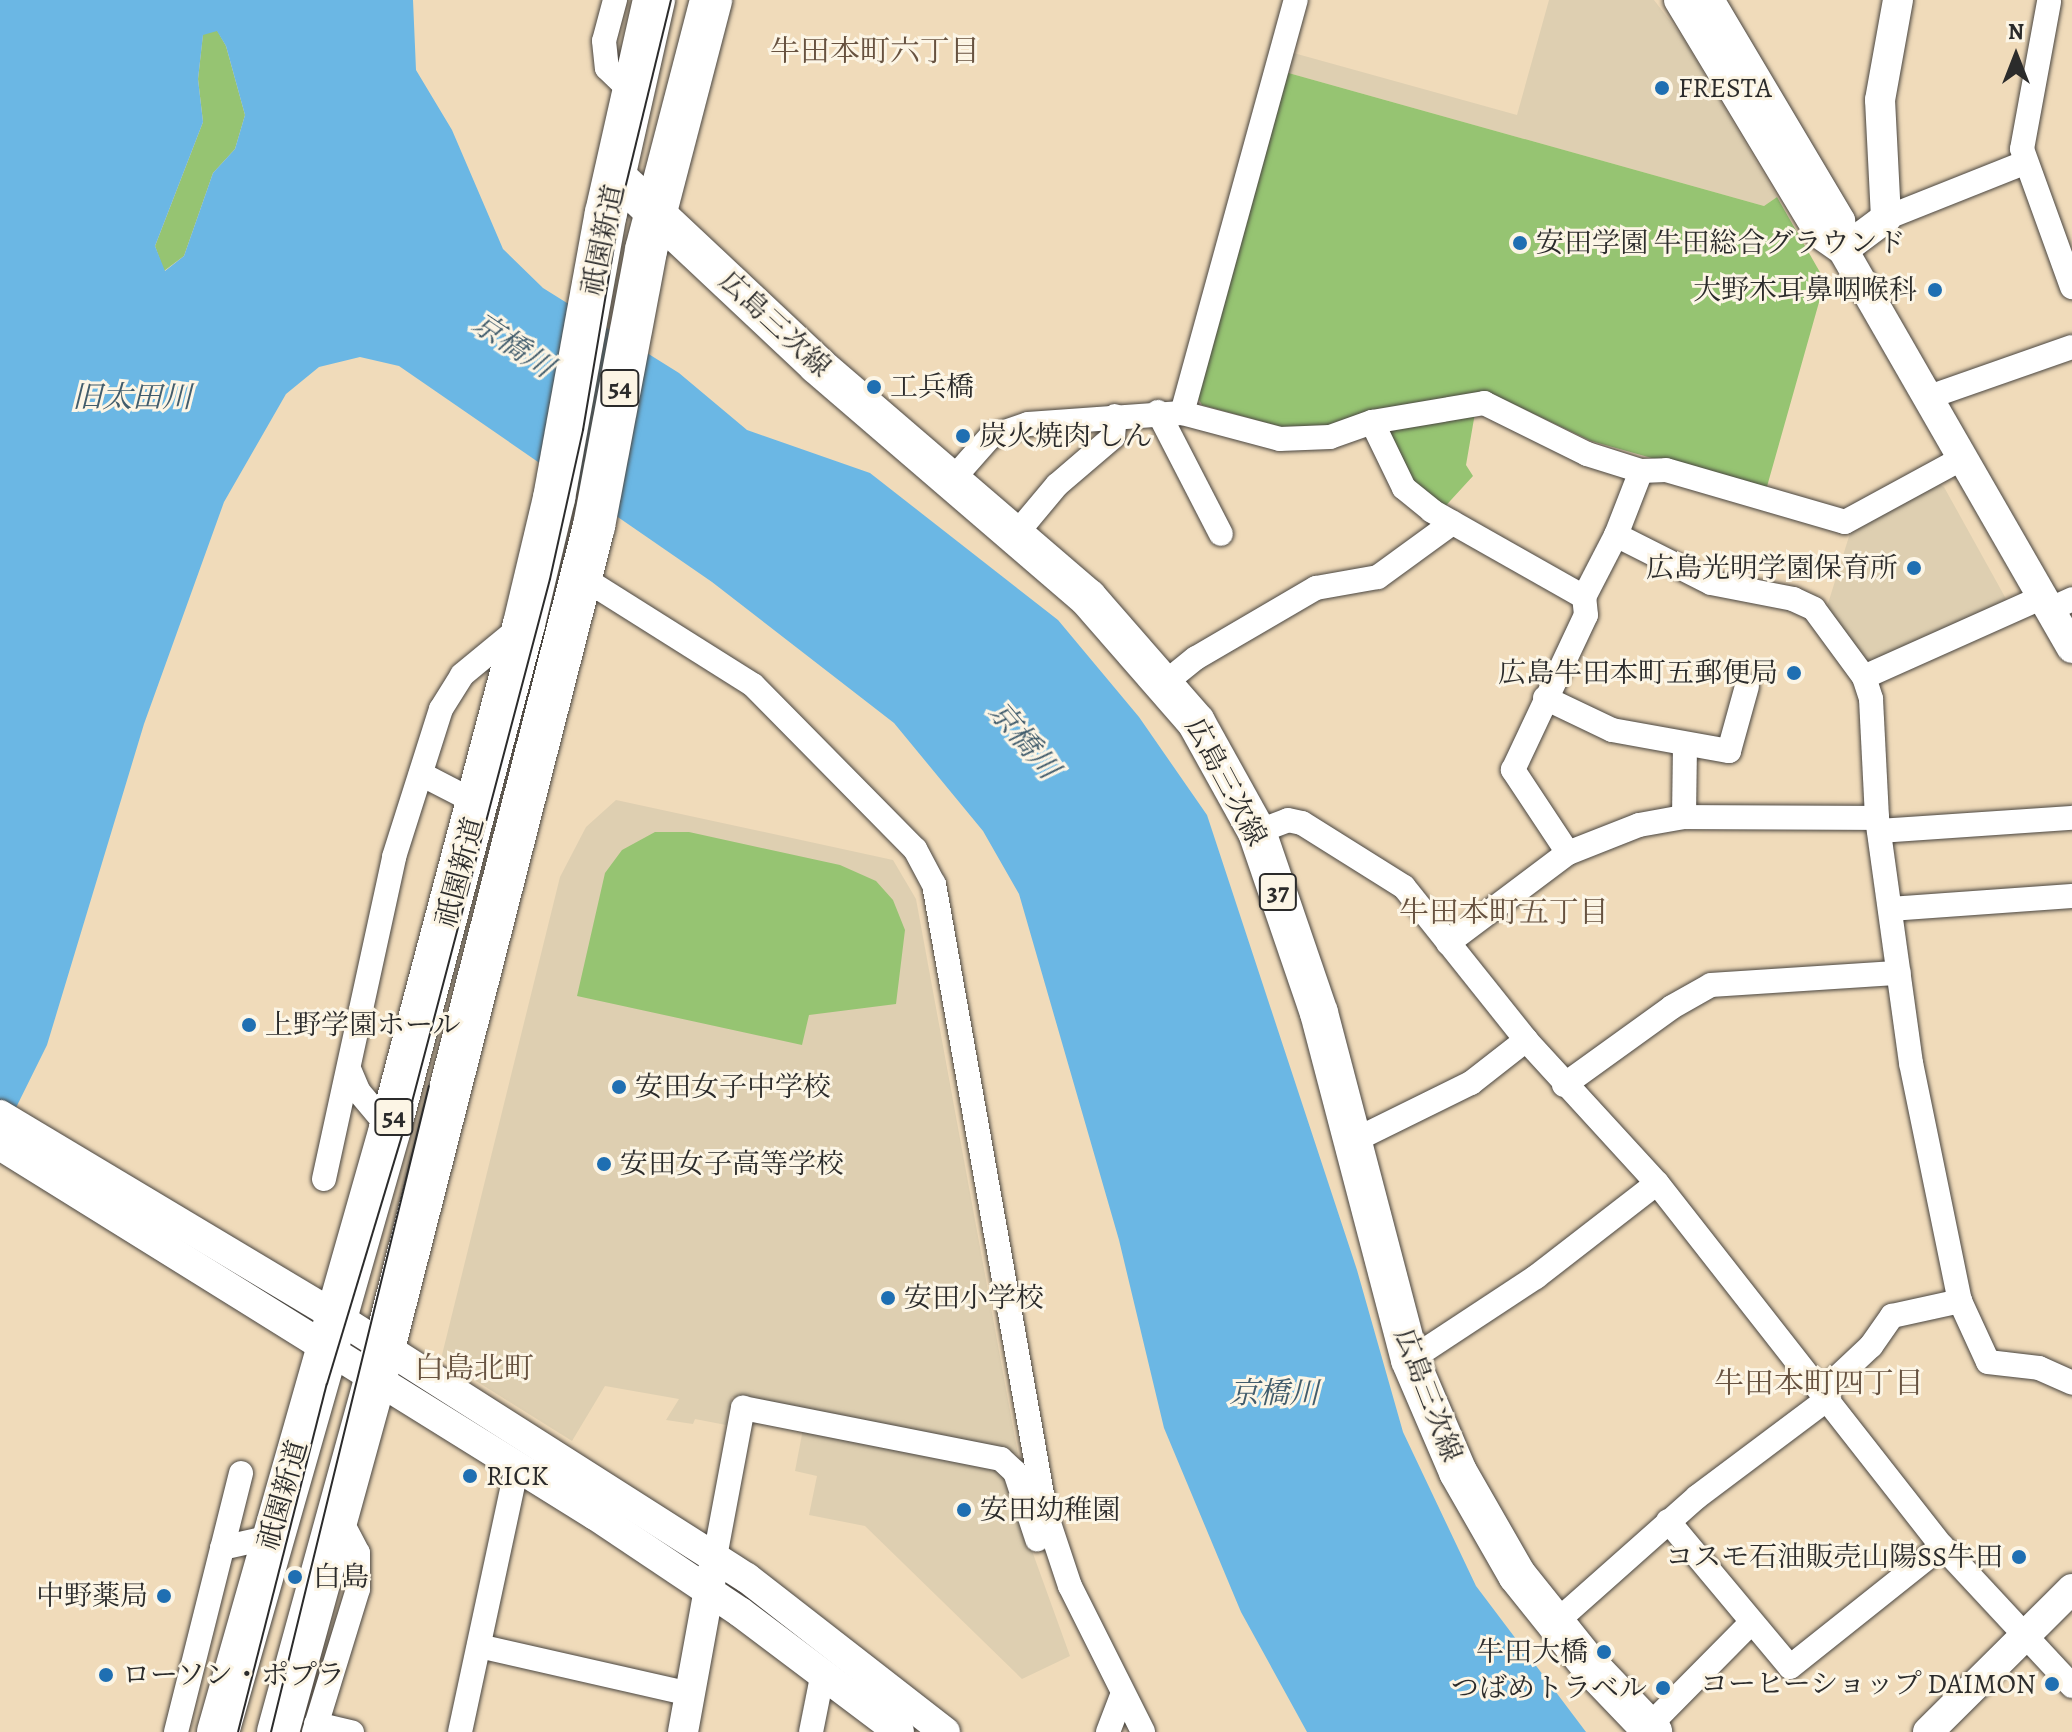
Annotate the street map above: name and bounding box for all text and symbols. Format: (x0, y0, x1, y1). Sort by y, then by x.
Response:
north arrow (1976, 16, 2056, 96)
text: N (2008, 17, 2024, 47)
district label: 牛田本町六丁目 (770, 33, 980, 69)
place label: FRESTA (1678, 71, 1772, 105)
marker: FRESTA (1653, 79, 1671, 97)
street label: 祇園新道 (575, 182, 631, 298)
place label: 安田学園 牛田総合グラウンド (1536, 226, 1906, 260)
marker: 安田学園 牛田総合グラウンド (1511, 234, 1529, 252)
street label: 広島三次線 (712, 264, 838, 384)
place label: 大野木耳鼻咽喉科 (1693, 273, 1917, 307)
marker: 大野木耳鼻咽喉科 (1924, 279, 1946, 301)
water label: 京橋川 (466, 305, 560, 385)
road number: 54 (600, 366, 640, 410)
place label: 工兵橋 (890, 370, 974, 404)
marker: 工兵橋 (865, 378, 883, 396)
water label: 旧太田川 (72, 379, 192, 415)
place label: 炭火焼肉 しん (979, 419, 1153, 453)
marker: 炭火焼肉 しん (954, 427, 972, 445)
place label: 広島光明学園保育所 (1646, 551, 1898, 585)
marker: 広島光明学園保育所 (1905, 559, 1923, 577)
place label: 広島牛田本町五郵便局 (1498, 656, 1778, 690)
marker: 広島牛田本町五郵便局 (1785, 664, 1803, 682)
water label: 京橋川 (981, 694, 1067, 786)
street label: 広島三次線 (1178, 712, 1274, 852)
street label: 祇園新道 (429, 814, 491, 930)
road number: 37 (1258, 870, 1298, 914)
district label: 牛田本町五丁目 (1399, 894, 1609, 930)
place label: 上野学園ホール (265, 1008, 461, 1042)
marker: 上野学園ホール (240, 1016, 258, 1034)
place label: 安田女子中学校 (635, 1070, 831, 1104)
marker: 安田女子中学校 (610, 1078, 628, 1096)
road number: 54 (374, 1095, 414, 1139)
place label: 安田女子高等学校 (620, 1147, 844, 1181)
marker: 安田女子高等学校 (595, 1155, 613, 1173)
place label: 安田小学校 (904, 1281, 1044, 1315)
marker: 安田小学校 (879, 1289, 897, 1307)
street label: 広島三次線 (1387, 1324, 1469, 1466)
district label: 白島北町 (414, 1350, 534, 1386)
district label: 牛田本町四丁目 (1714, 1365, 1924, 1401)
water label: 京橋川 (1229, 1375, 1319, 1411)
street label: 祇園新道 (251, 1437, 315, 1553)
place label: RICK (486, 1459, 548, 1493)
marker: RICK (461, 1467, 479, 1485)
place label: 安田幼稚園 (980, 1493, 1120, 1527)
marker: 安田幼稚園 (955, 1501, 973, 1519)
place label: コスモ石油販売山陽SS牛田 (1665, 1540, 2003, 1574)
marker: コスモ石油販売山陽SS牛田 (2010, 1548, 2028, 1566)
place label: 白島 (313, 1560, 369, 1594)
marker: 白島 (284, 1566, 306, 1588)
place label: 中野薬局 (36, 1579, 148, 1613)
marker: 中野薬局 (155, 1587, 173, 1605)
place label: 牛田大橋 (1476, 1635, 1588, 1669)
marker: 牛田大橋 (1595, 1643, 1613, 1661)
place label: ローソン・ポプラ (122, 1658, 346, 1692)
marker: ローソン・ポプラ (97, 1666, 115, 1684)
place label: コーヒーショップ DAIMON (1699, 1667, 2036, 1701)
place label: つばめトラベル (1451, 1671, 1647, 1705)
marker: コーヒーショップ DAIMON (2043, 1675, 2061, 1693)
marker: つばめトラベル (1654, 1679, 1672, 1697)

